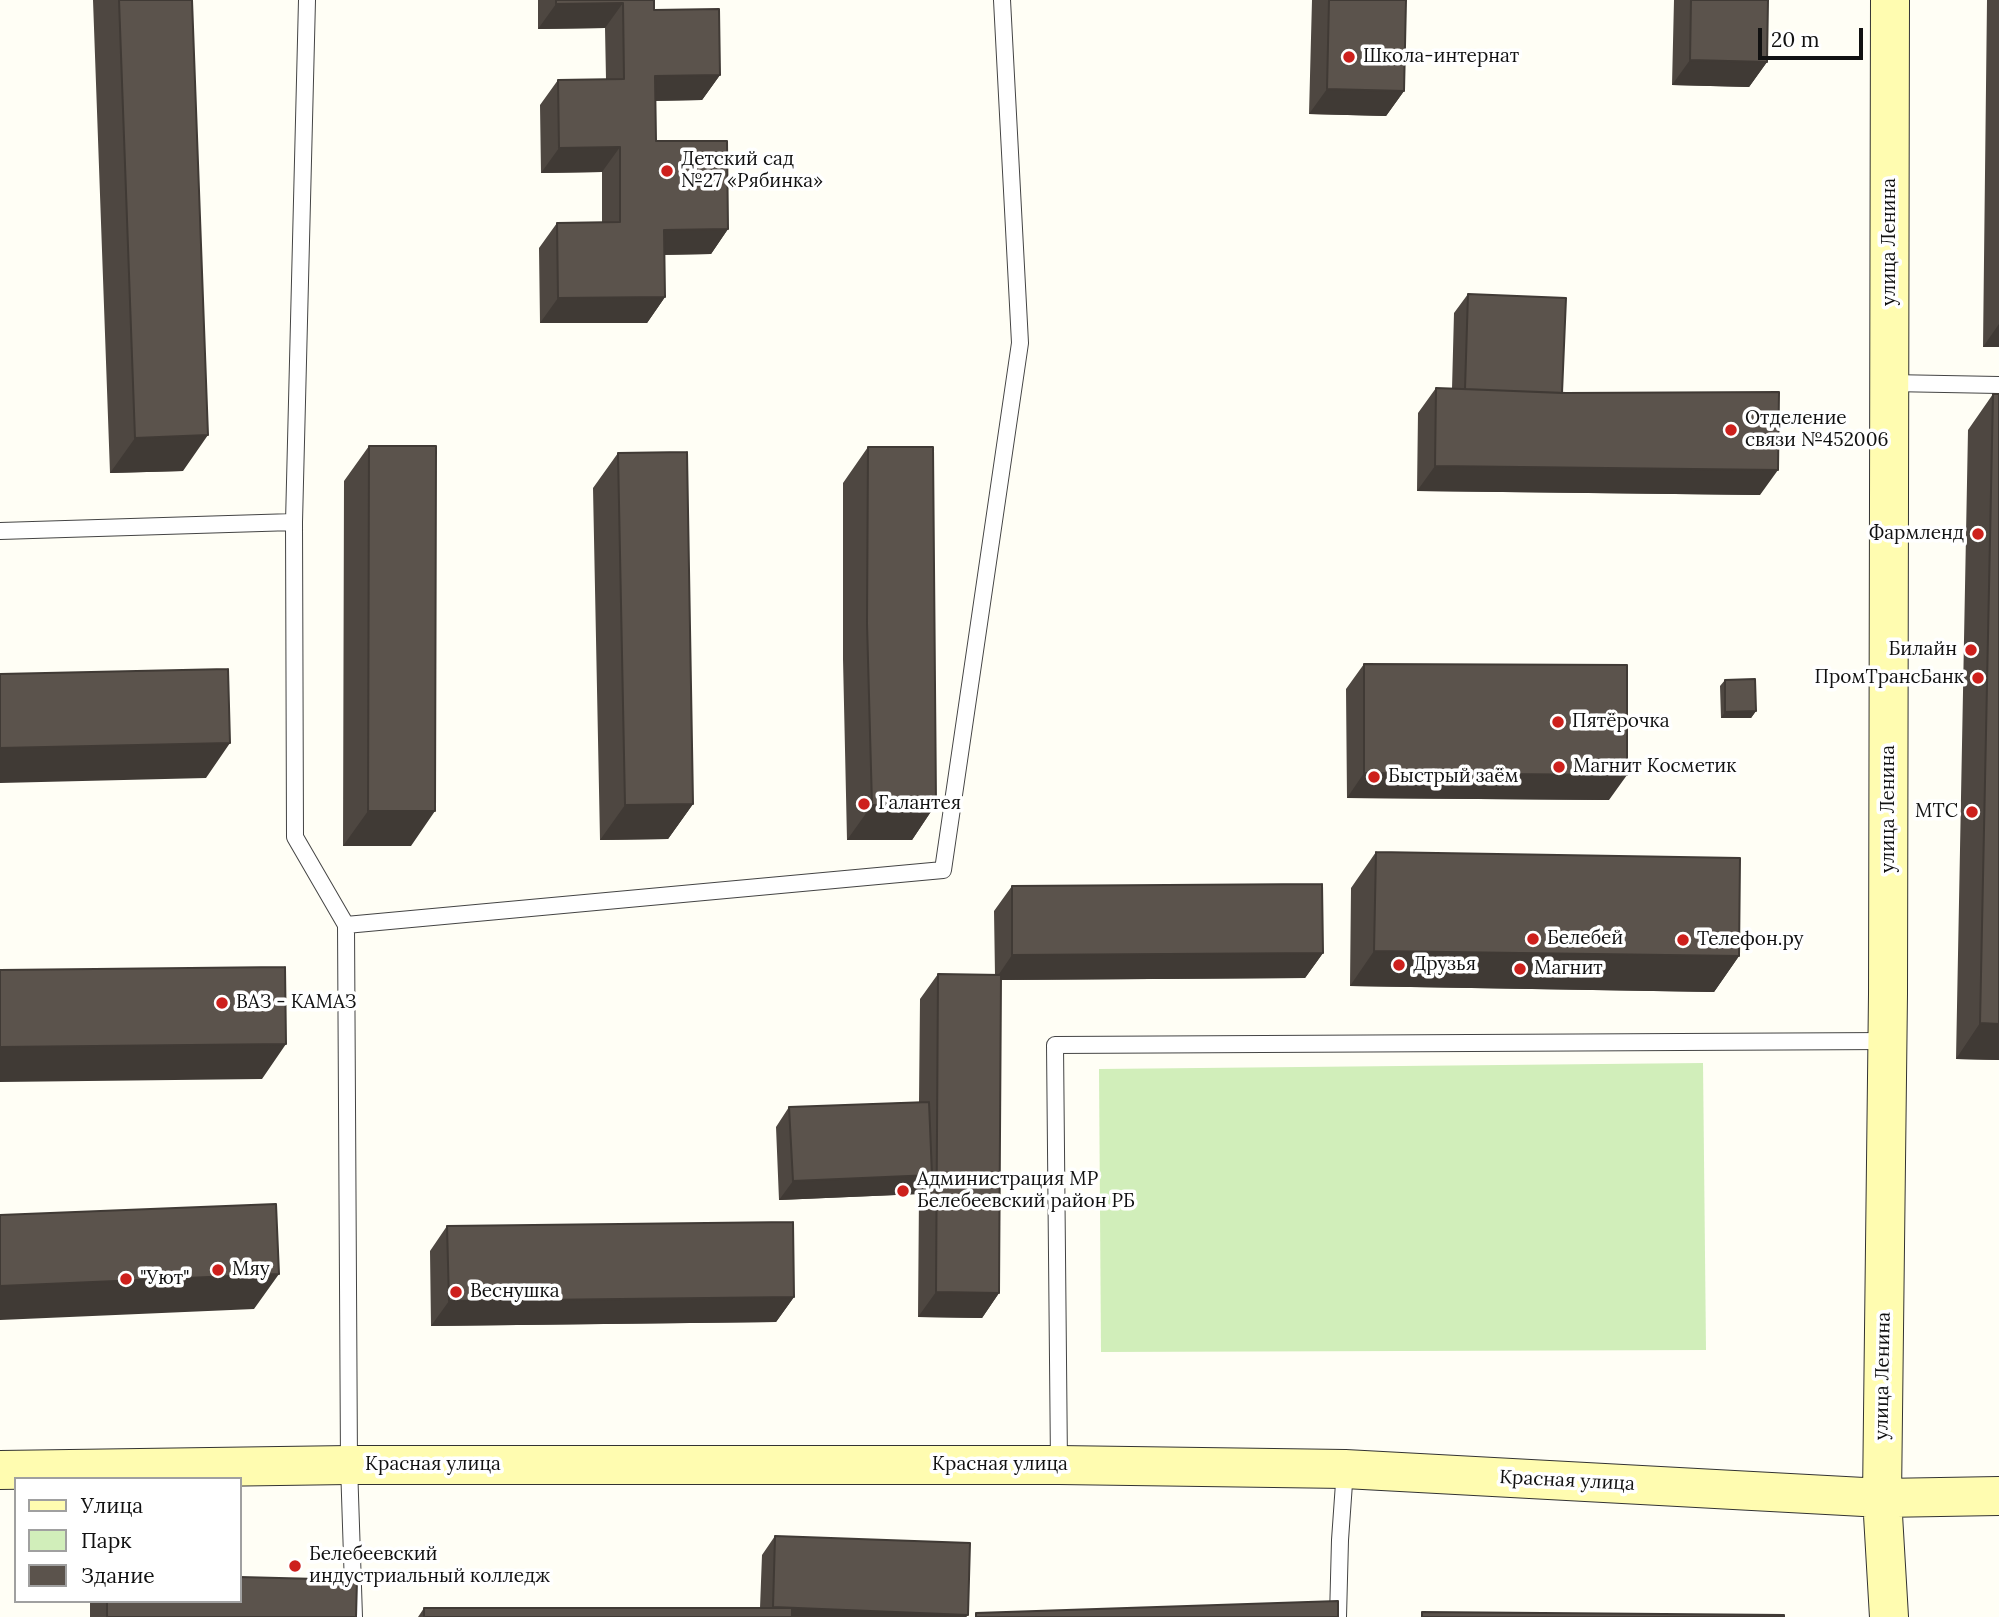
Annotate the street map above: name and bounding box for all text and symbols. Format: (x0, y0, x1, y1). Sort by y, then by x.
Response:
scale bar (1761, 14, 1866, 58)
text: 20 m (1771, 26, 1820, 53)
place label: Школа-интернат (1363, 46, 1519, 68)
marker: Школа-интернат (1341, 49, 1357, 65)
place label: Детский сад №27 «Рябинка» (681, 149, 823, 193)
marker: Детский сад №27 «Рябинка» (659, 163, 675, 179)
street label: улица Ленина (1879, 178, 1901, 306)
place label: Отделение связи №452006 (1745, 408, 1888, 452)
marker: Отделение связи №452006 (1723, 422, 1739, 438)
place label: Фармленд (1869, 523, 1964, 545)
marker: Фармленд (1970, 526, 1986, 542)
place label: Билайн (1888, 639, 1957, 661)
marker: Билайн (1963, 642, 1979, 658)
place label: ПромТрансБанк (1815, 667, 1964, 689)
marker: ПромТрансБанк (1970, 670, 1986, 686)
place label: Пятёрочка (1572, 711, 1670, 733)
marker: Пятёрочка (1550, 714, 1566, 730)
street label: улица Ленина (1878, 745, 1900, 873)
place label: Магнит Косметик (1573, 756, 1736, 778)
marker: Магнит Косметик (1551, 759, 1567, 775)
place label: Быстрый заём (1388, 766, 1519, 788)
marker: Быстрый заём (1366, 769, 1382, 785)
place label: Галантея (878, 793, 961, 815)
marker: Галантея (856, 796, 872, 812)
place label: МТС (1915, 801, 1958, 823)
marker: МТС (1964, 804, 1980, 820)
place label: Белебей (1547, 928, 1623, 950)
place label: Телефон.ру (1697, 929, 1804, 951)
marker: Белебей (1525, 931, 1541, 947)
marker: Телефон.ру (1675, 932, 1691, 948)
place label: Друзья (1413, 954, 1476, 976)
marker: Друзья (1391, 957, 1407, 973)
place label: Магнит (1534, 958, 1603, 980)
marker: Магнит (1512, 961, 1528, 977)
place label: ВАЗ - КАМАЗ (236, 992, 356, 1014)
marker: ВАЗ - КАМАЗ (214, 995, 230, 1011)
place label: Администрация МР Белебеевский район РБ (917, 1169, 1135, 1213)
marker: Администрация МР Белебеевский район РБ (895, 1183, 911, 1199)
place label: Мяу (232, 1259, 270, 1281)
marker: Мяу (210, 1262, 226, 1278)
place label: "Уют" (140, 1268, 190, 1290)
marker: "Уют" (118, 1271, 134, 1287)
place label: Веснушка (470, 1281, 560, 1303)
marker: Веснушка (448, 1284, 464, 1300)
street label: улица Ленина (1870, 1312, 1896, 1440)
street label: Красная улица (365, 1454, 501, 1476)
street label: Красная улица (932, 1454, 1068, 1476)
street label: Красная улица (1499, 1466, 1635, 1496)
legend (14, 1477, 242, 1603)
text: Улица (81, 1492, 143, 1519)
text: Парк (81, 1527, 131, 1554)
place label: Белебеевский индустриальный колледж (309, 1544, 550, 1588)
marker: Белебеевский индустриальный колледж (287, 1558, 303, 1574)
text: Здание (81, 1562, 155, 1589)

